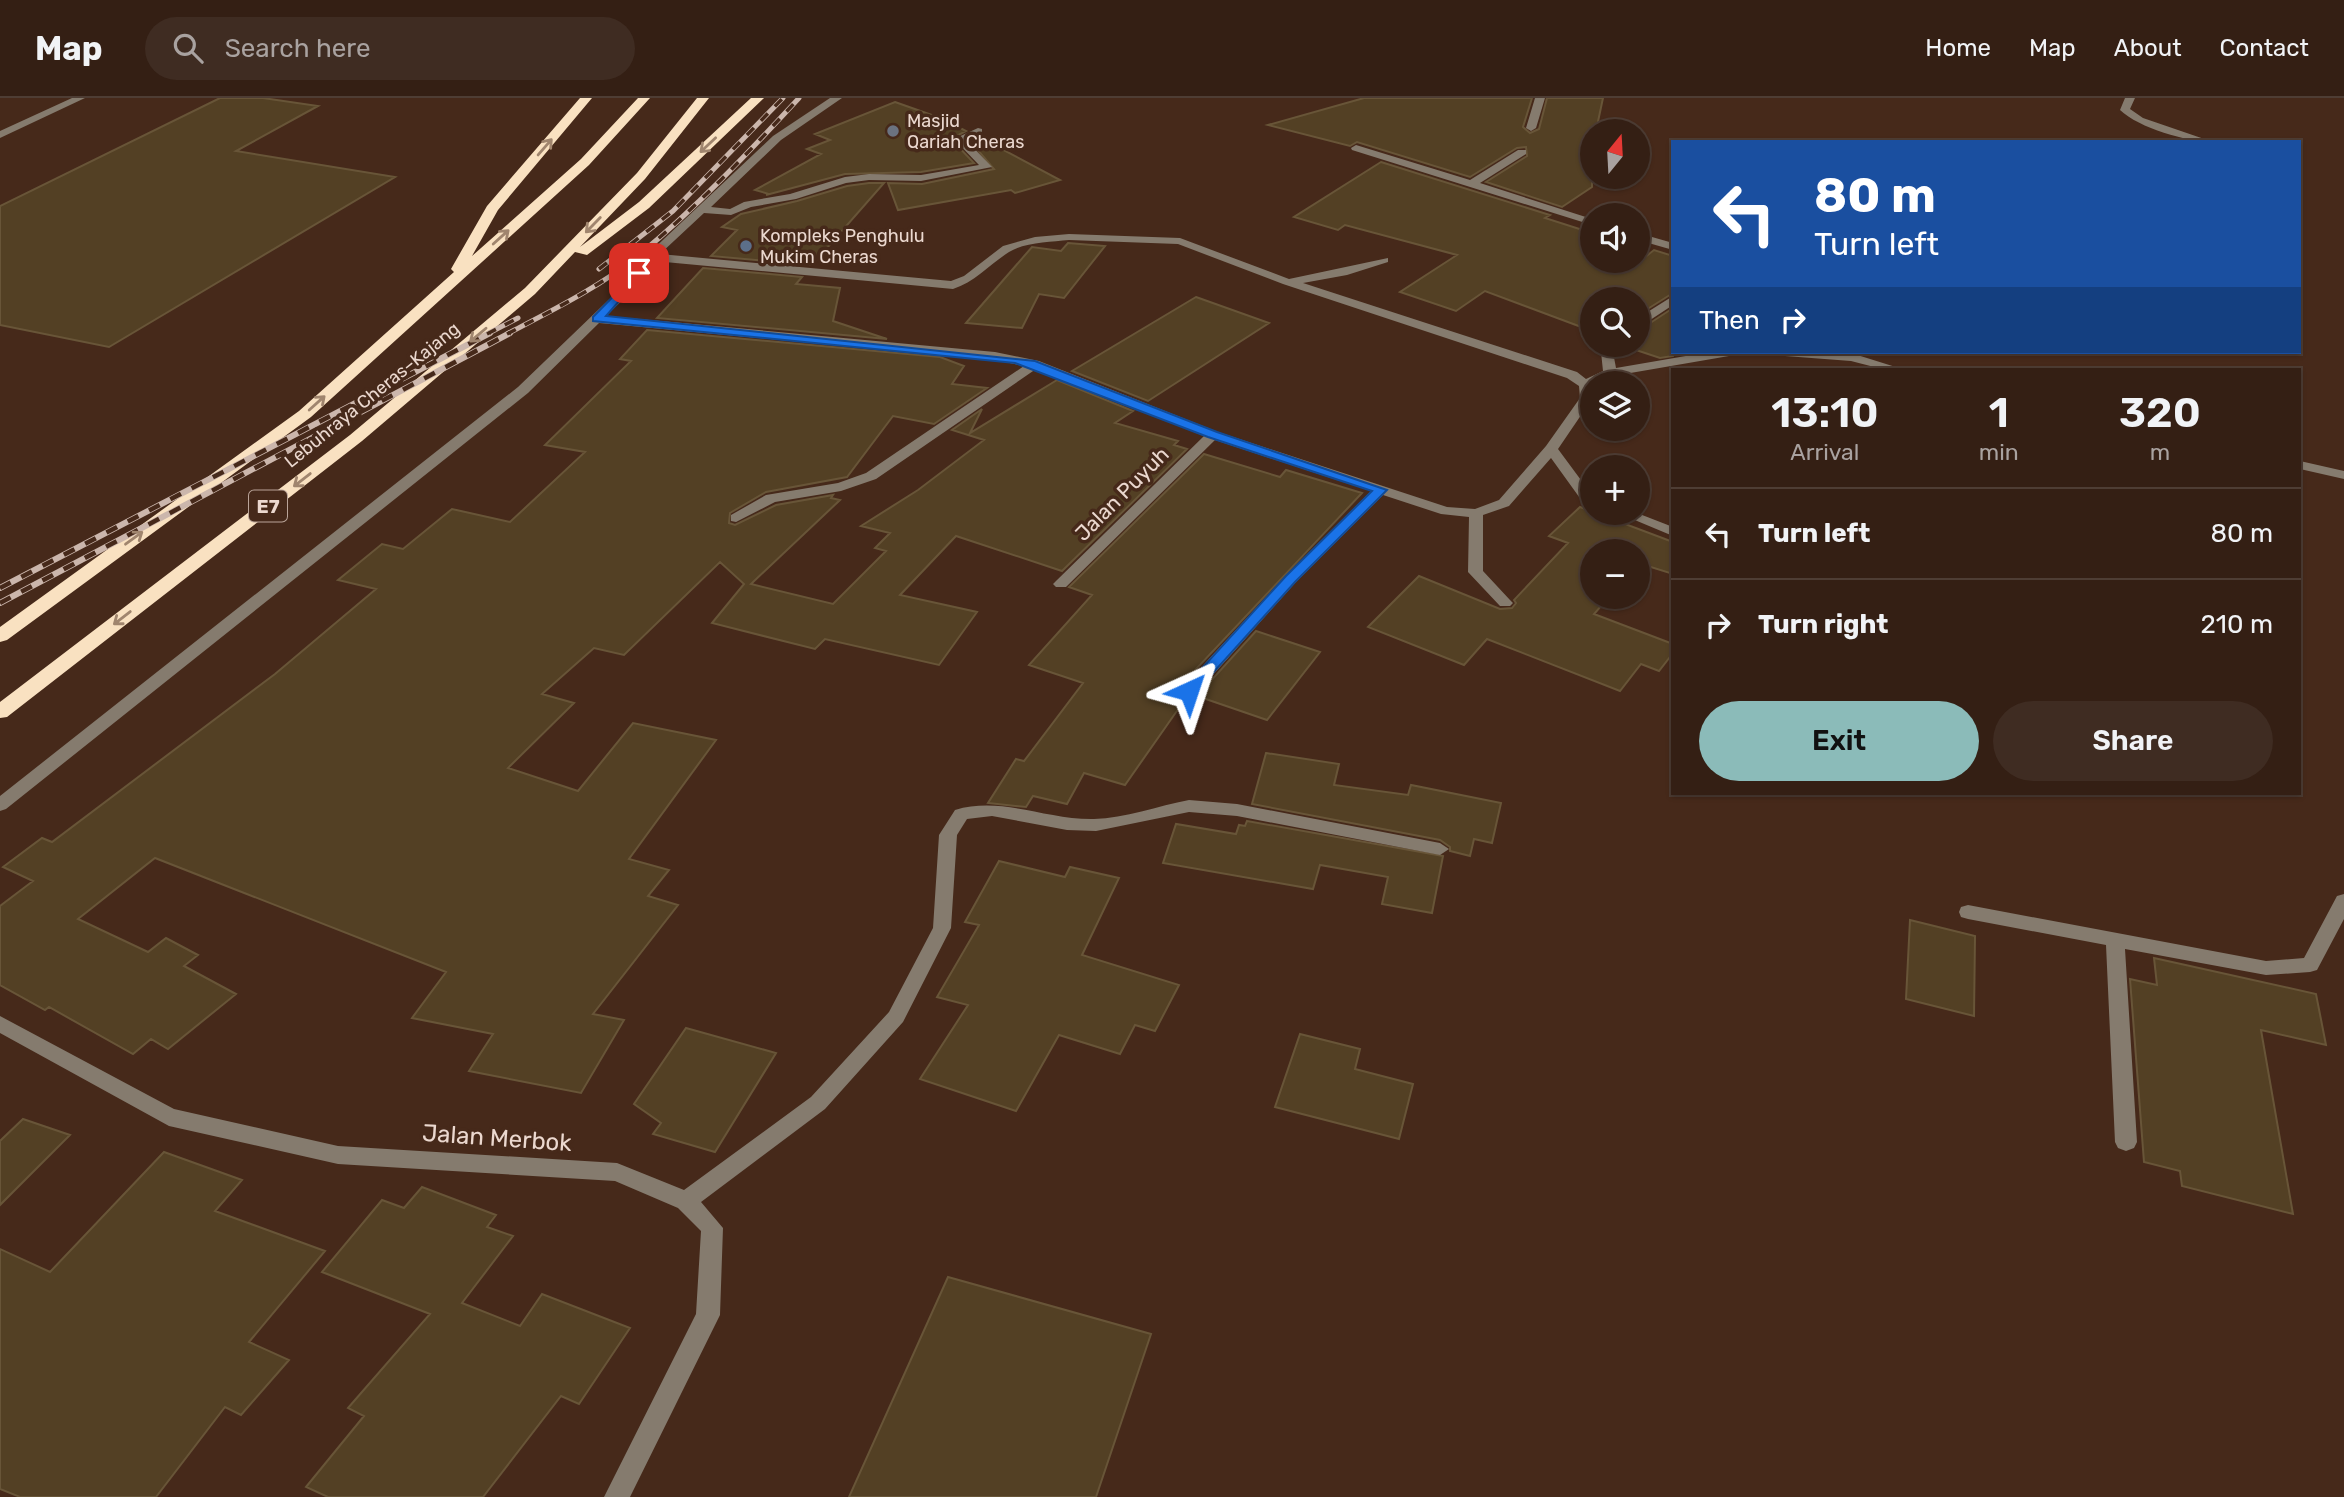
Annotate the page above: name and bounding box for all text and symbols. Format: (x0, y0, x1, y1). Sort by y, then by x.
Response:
search box (145, 17, 635, 80)
text: Map (35, 29, 103, 68)
icon: search (169, 29, 207, 67)
text: Search here (225, 33, 370, 64)
text: Home (1925, 34, 1991, 62)
text: Map (2029, 34, 2076, 62)
text: About (2114, 34, 2182, 62)
text: Contact (2220, 34, 2309, 62)
place label: Masjid Qariah Cheras (907, 110, 1024, 153)
north arrow (1580, 119, 1650, 189)
map controls (1580, 119, 1650, 609)
marker: Masjid Qariah Cheras (885, 123, 901, 139)
one-way arrow (700, 136, 717, 153)
one-way arrow (537, 138, 553, 156)
text: 80 m (1814, 166, 1936, 224)
icon: left (1699, 168, 1790, 259)
button: sound (1580, 203, 1650, 273)
one-way arrow (585, 217, 602, 234)
place label: Kompleks Penghulu Mukim Cheras (760, 225, 925, 268)
text: Turn left (1814, 225, 1939, 263)
one-way arrow (492, 229, 510, 245)
marker: Kompleks Penghulu Mukim Cheras (738, 238, 754, 254)
pin (609, 243, 669, 303)
icon: arrive (620, 254, 658, 292)
button: search (1580, 287, 1650, 357)
icon: right (1774, 301, 1812, 339)
text: Then (1699, 305, 1760, 336)
street label: Lebuhraya Cheras–Kajang (280, 318, 464, 472)
one-way arrow (469, 327, 487, 343)
button: layers (1580, 371, 1650, 441)
text: 13:10 (1771, 388, 1879, 438)
text: 1 (1989, 388, 2009, 438)
text: 320 (2119, 388, 2201, 438)
one-way arrow (308, 394, 325, 411)
text: Arrival (1790, 438, 1859, 466)
text: min (1979, 438, 2019, 466)
text: m (2150, 438, 2170, 466)
street label: Jalan Puyuh (1069, 441, 1174, 546)
button: + (1580, 455, 1650, 525)
one-way arrow (293, 472, 312, 487)
road number: E7 (249, 490, 287, 522)
icon: left (1699, 515, 1737, 553)
text: Turn left (1758, 518, 1870, 549)
text: 80 m (2210, 518, 2273, 549)
one-way arrow (124, 531, 143, 545)
button: − (1580, 539, 1650, 609)
icon: right (1699, 606, 1737, 644)
text: Turn right (1758, 609, 1888, 640)
text: 210 m (2201, 609, 2273, 640)
one-way arrow (113, 611, 131, 626)
position arrow (1152, 654, 1226, 728)
button: Exit (1699, 701, 1979, 781)
button: Share (1993, 701, 2273, 781)
street label: Jalan Merbok (421, 1119, 573, 1157)

